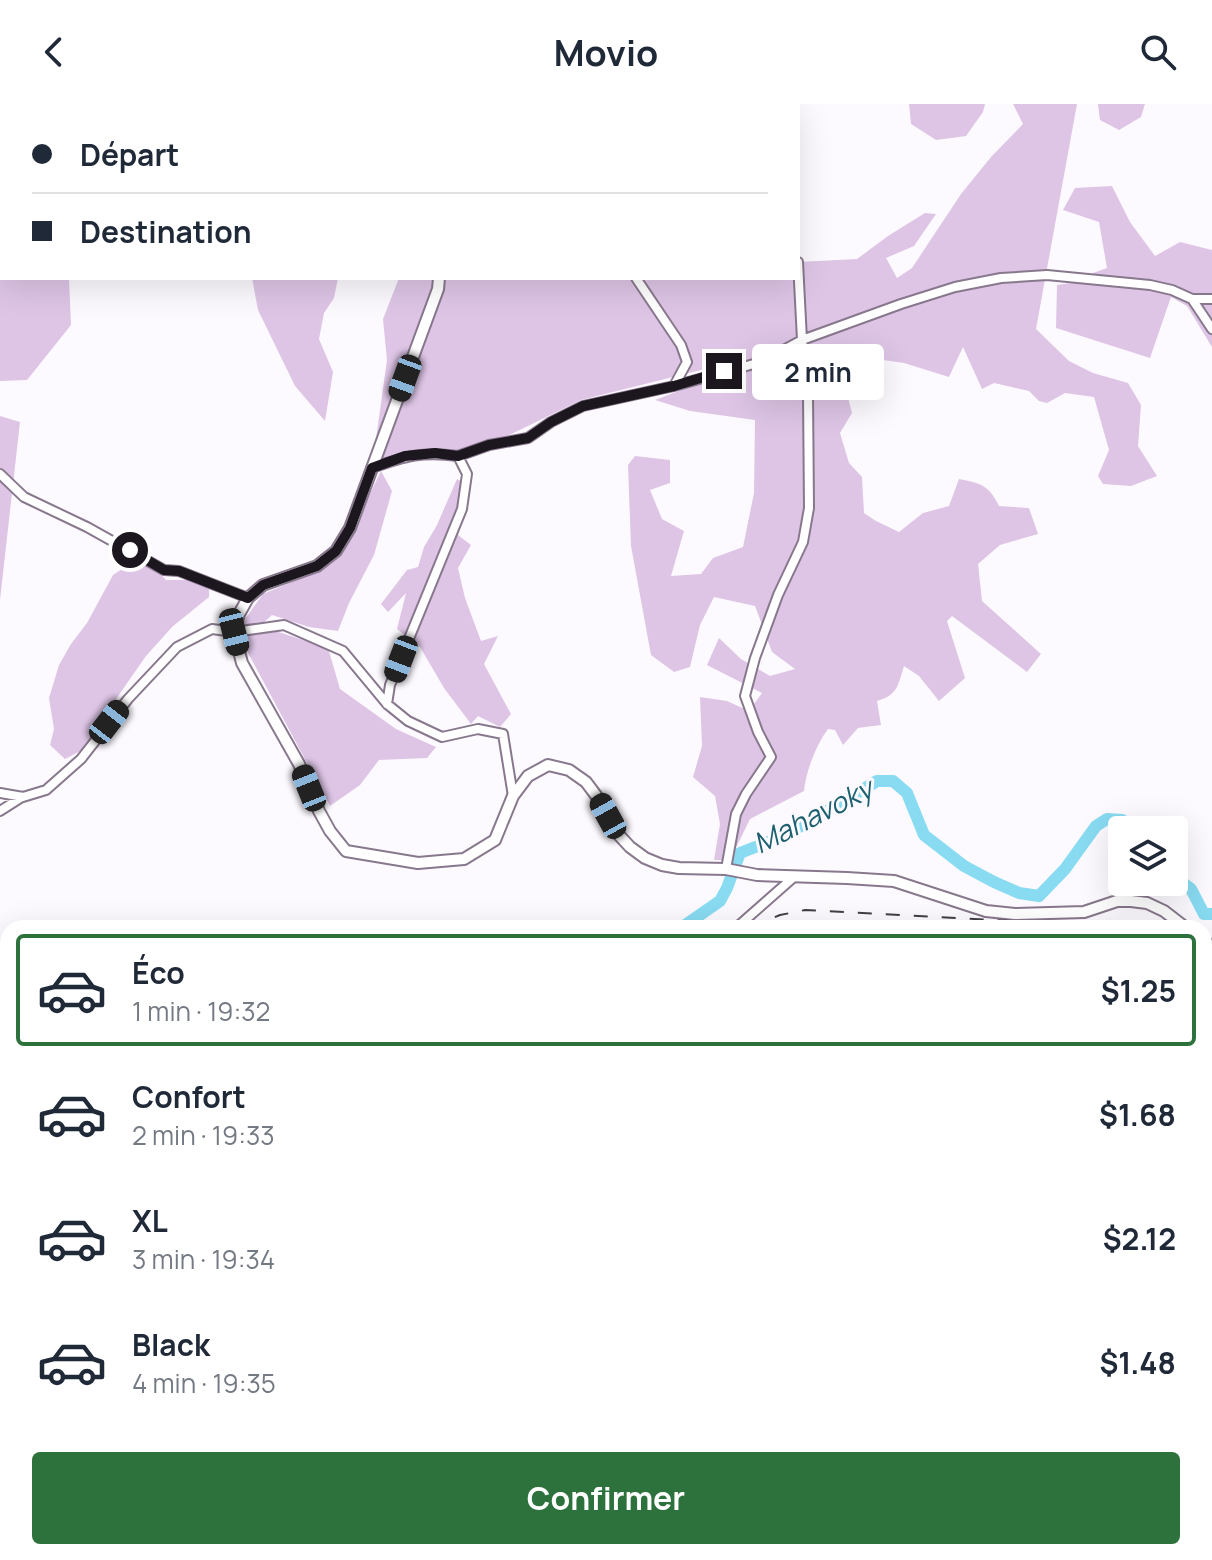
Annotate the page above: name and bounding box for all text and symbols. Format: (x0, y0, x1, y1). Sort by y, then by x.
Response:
text: Movio (554, 28, 658, 77)
icon: back (32, 30, 76, 74)
icon: search (1136, 30, 1180, 74)
text: Départ (80, 134, 179, 175)
text: Destination (80, 211, 251, 252)
callout: 2 min (752, 343, 884, 399)
car (386, 351, 424, 405)
route end (706, 353, 742, 389)
text: 2 min (784, 354, 852, 390)
route start (112, 532, 148, 568)
car (217, 606, 251, 658)
car (381, 632, 421, 686)
car (85, 696, 133, 748)
car (289, 761, 329, 815)
water label: Mahavoky (746, 767, 883, 861)
car (586, 789, 630, 843)
map controls (1108, 816, 1188, 896)
button: layers (1108, 816, 1188, 896)
text: Éco (132, 952, 185, 993)
icon: car (36, 954, 108, 1026)
text: $1.25 (1101, 970, 1176, 1011)
text: 1 min · 19:32 (132, 993, 270, 1029)
text: Confort (132, 1076, 246, 1117)
icon: car (36, 1078, 108, 1150)
text: $1.68 (1099, 1094, 1176, 1135)
text: 2 min · 19:33 (132, 1117, 275, 1153)
text: XL (132, 1200, 168, 1241)
icon: car (36, 1202, 108, 1274)
text: $2.12 (1103, 1218, 1176, 1259)
text: 3 min · 19:34 (132, 1241, 275, 1277)
text: Black (132, 1324, 210, 1365)
icon: car (36, 1326, 108, 1398)
text: $1.48 (1099, 1342, 1176, 1383)
text: 4 min · 19:35 (132, 1365, 276, 1401)
button: Confirmer (32, 1452, 1180, 1544)

